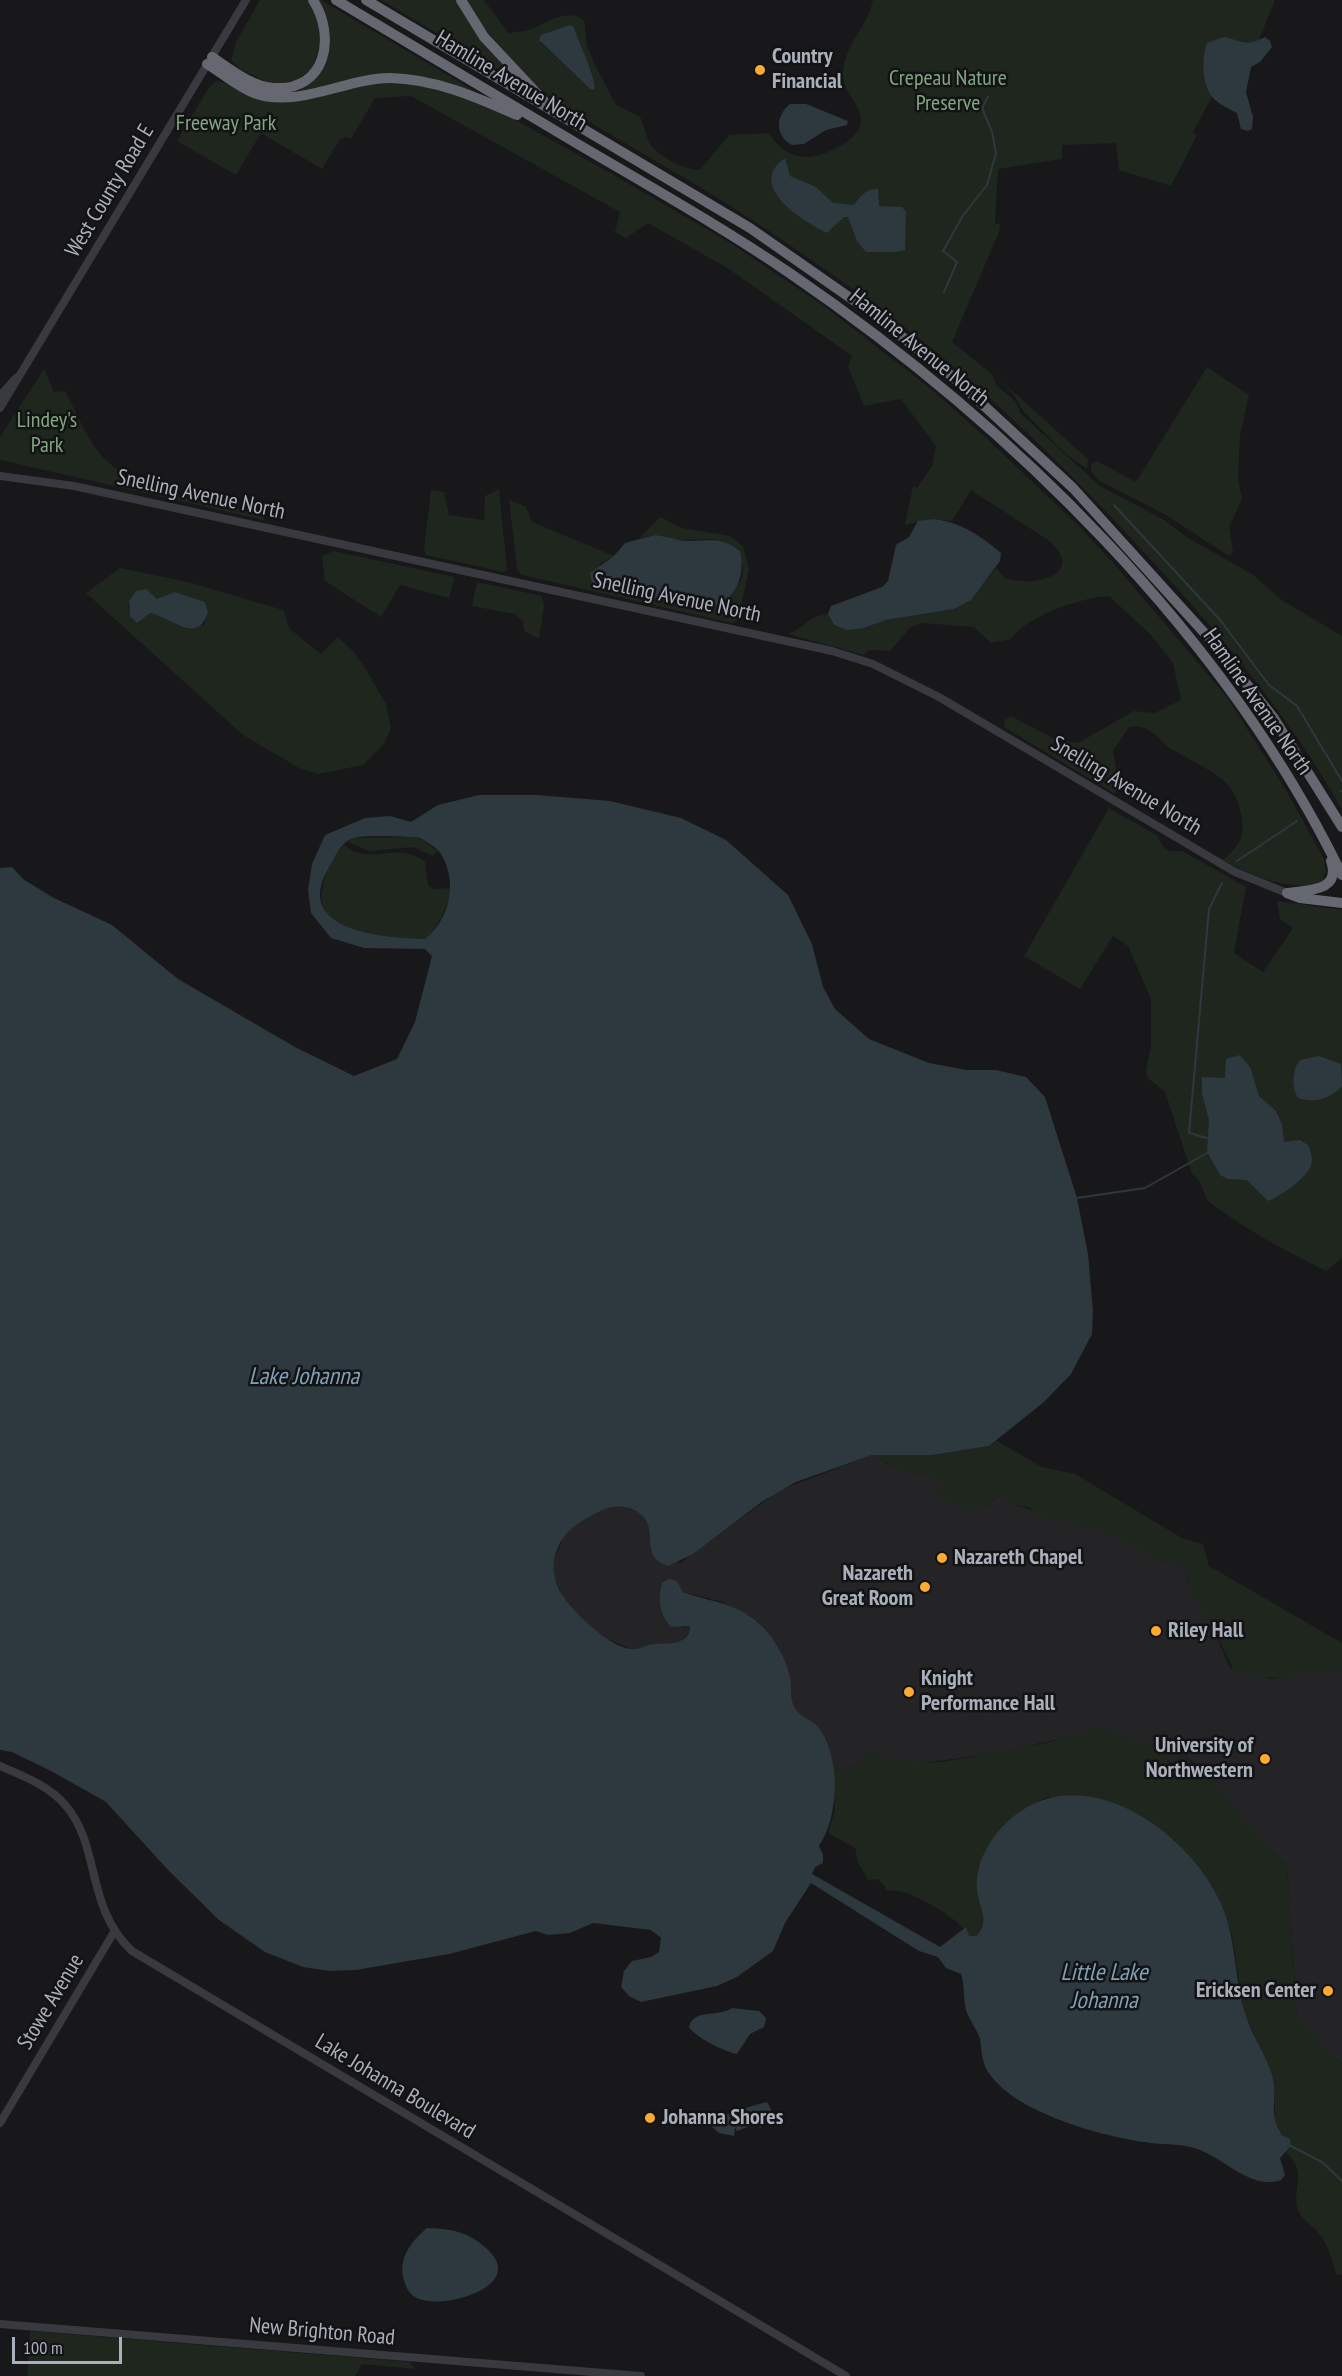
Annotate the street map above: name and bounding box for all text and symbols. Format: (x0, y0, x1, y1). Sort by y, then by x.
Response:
street label: Hamline Avenue North (430, 25, 592, 137)
place label: Country Financial (772, 44, 842, 96)
marker: Country Financial (753, 63, 767, 77)
park label: Crepeau Nature Preserve (889, 66, 1007, 118)
park label: Freeway Park (176, 111, 276, 137)
street label: West County Road E (60, 120, 160, 262)
street label: Hamline Avenue North (844, 284, 994, 412)
park label: Lindey's Park (17, 408, 77, 460)
street label: Snelling Avenue North (115, 464, 287, 526)
street label: Snelling Avenue North (591, 567, 763, 629)
street label: Hamline Avenue North (1197, 624, 1317, 780)
street label: Snelling Avenue North (1046, 731, 1206, 841)
water label: Lake Johanna (249, 1363, 359, 1391)
place label: Nazareth Chapel (954, 1545, 1083, 1571)
marker: Nazareth Chapel (935, 1551, 949, 1565)
place label: Nazareth Great Room (822, 1561, 913, 1612)
marker: Nazareth Great Room (918, 1580, 932, 1594)
place label: Riley Hall (1168, 1618, 1243, 1644)
marker: Riley Hall (1149, 1624, 1163, 1638)
place label: Knight Performance Hall (921, 1666, 1055, 1718)
marker: Knight Performance Hall (902, 1685, 916, 1699)
place label: University of Northwestern (1146, 1733, 1253, 1784)
marker: University of Northwestern (1258, 1752, 1272, 1766)
street label: Stowe Avenue (12, 1949, 90, 2055)
water label: Little Lake Johanna (1060, 1959, 1148, 2015)
place label: Ericksen Center (1196, 1978, 1316, 2004)
marker: Ericksen Center (1321, 1984, 1335, 1998)
street label: Lake Johanna Boulevard (310, 2029, 480, 2145)
place label: Johanna Shores (662, 2105, 783, 2131)
marker: Johanna Shores (643, 2111, 657, 2125)
street label: New Brighton Road (248, 2312, 396, 2352)
scale bar (15, 2325, 124, 2363)
text: 100 m (23, 2336, 63, 2359)

